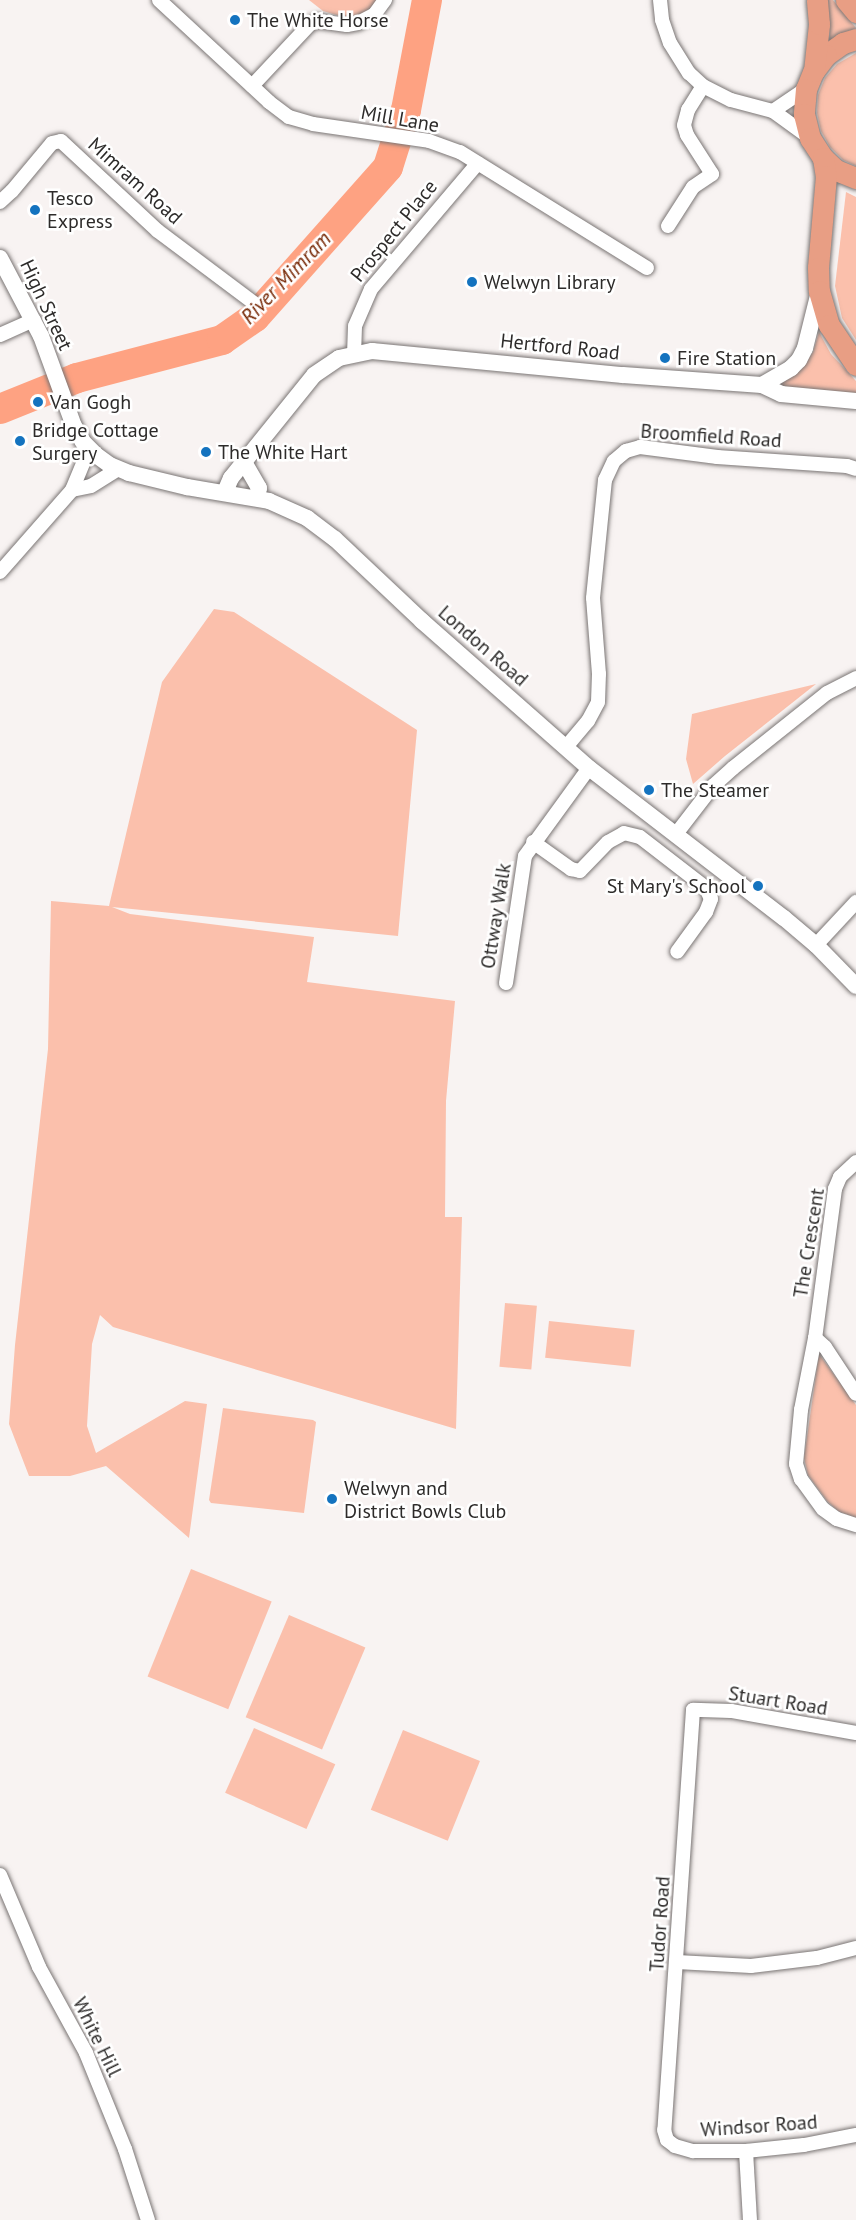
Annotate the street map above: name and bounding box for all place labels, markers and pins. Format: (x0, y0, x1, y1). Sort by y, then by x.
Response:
place label: The White Horse (247, 8, 389, 32)
marker: The White Horse (228, 13, 242, 27)
place label: Tesco Express (47, 186, 113, 233)
marker: Tesco Express (28, 203, 42, 217)
place label: Welwyn Library (484, 270, 615, 294)
marker: Welwyn Library (465, 275, 479, 289)
place label: Fire Station (677, 346, 776, 370)
marker: Fire Station (658, 351, 672, 365)
place label: Van Gogh (50, 390, 131, 414)
marker: Van Gogh (31, 395, 45, 409)
place label: Bridge Cottage Surgery (32, 418, 159, 465)
marker: Bridge Cottage Surgery (13, 434, 27, 448)
place label: The White Hart (218, 440, 348, 464)
marker: The White Hart (199, 445, 213, 459)
place label: The Steamer (661, 778, 769, 802)
marker: The Steamer (642, 783, 656, 797)
place label: St Mary's School (607, 874, 746, 898)
marker: St Mary's School (751, 879, 765, 893)
place label: Welwyn and District Bowls Club (344, 1476, 506, 1523)
marker: Welwyn and District Bowls Club (325, 1492, 339, 1506)

